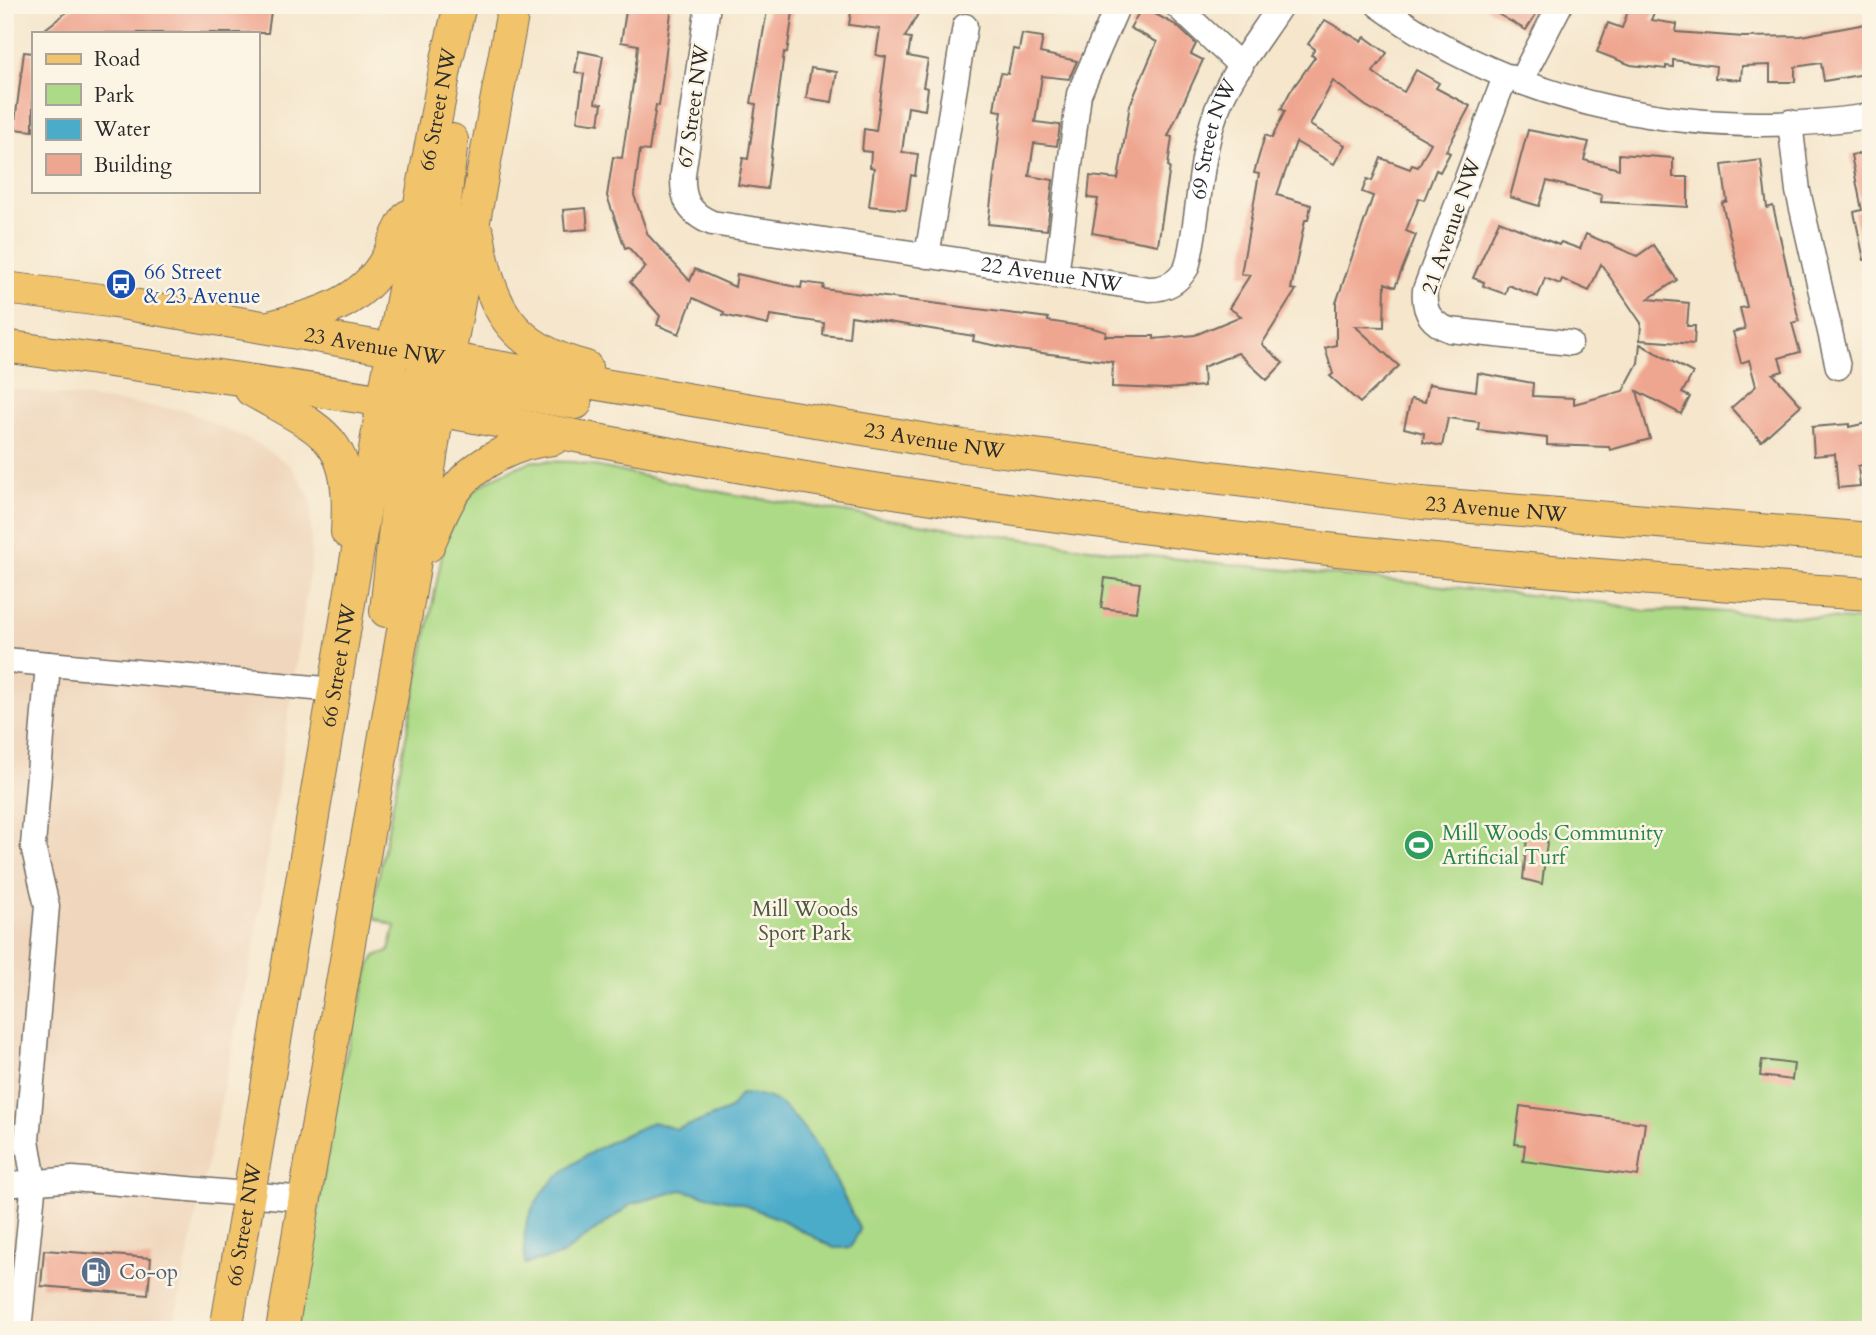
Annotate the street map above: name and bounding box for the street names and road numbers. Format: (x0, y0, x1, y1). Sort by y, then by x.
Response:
street label: 67 Street NW (670, 42, 717, 170)
street label: 66 Street NW (412, 45, 464, 173)
street label: 69 Street NW (1184, 73, 1245, 201)
street label: 21 Avenue NW (1415, 154, 1489, 298)
street label: 22 Avenue NW (979, 250, 1125, 300)
street label: 23 Avenue NW (302, 320, 448, 373)
street label: 23 Avenue NW (862, 415, 1007, 466)
street label: 23 Avenue NW (1424, 489, 1569, 530)
street label: 66 Street NW (314, 601, 364, 729)
street label: 66 Street NW (220, 1160, 269, 1288)

